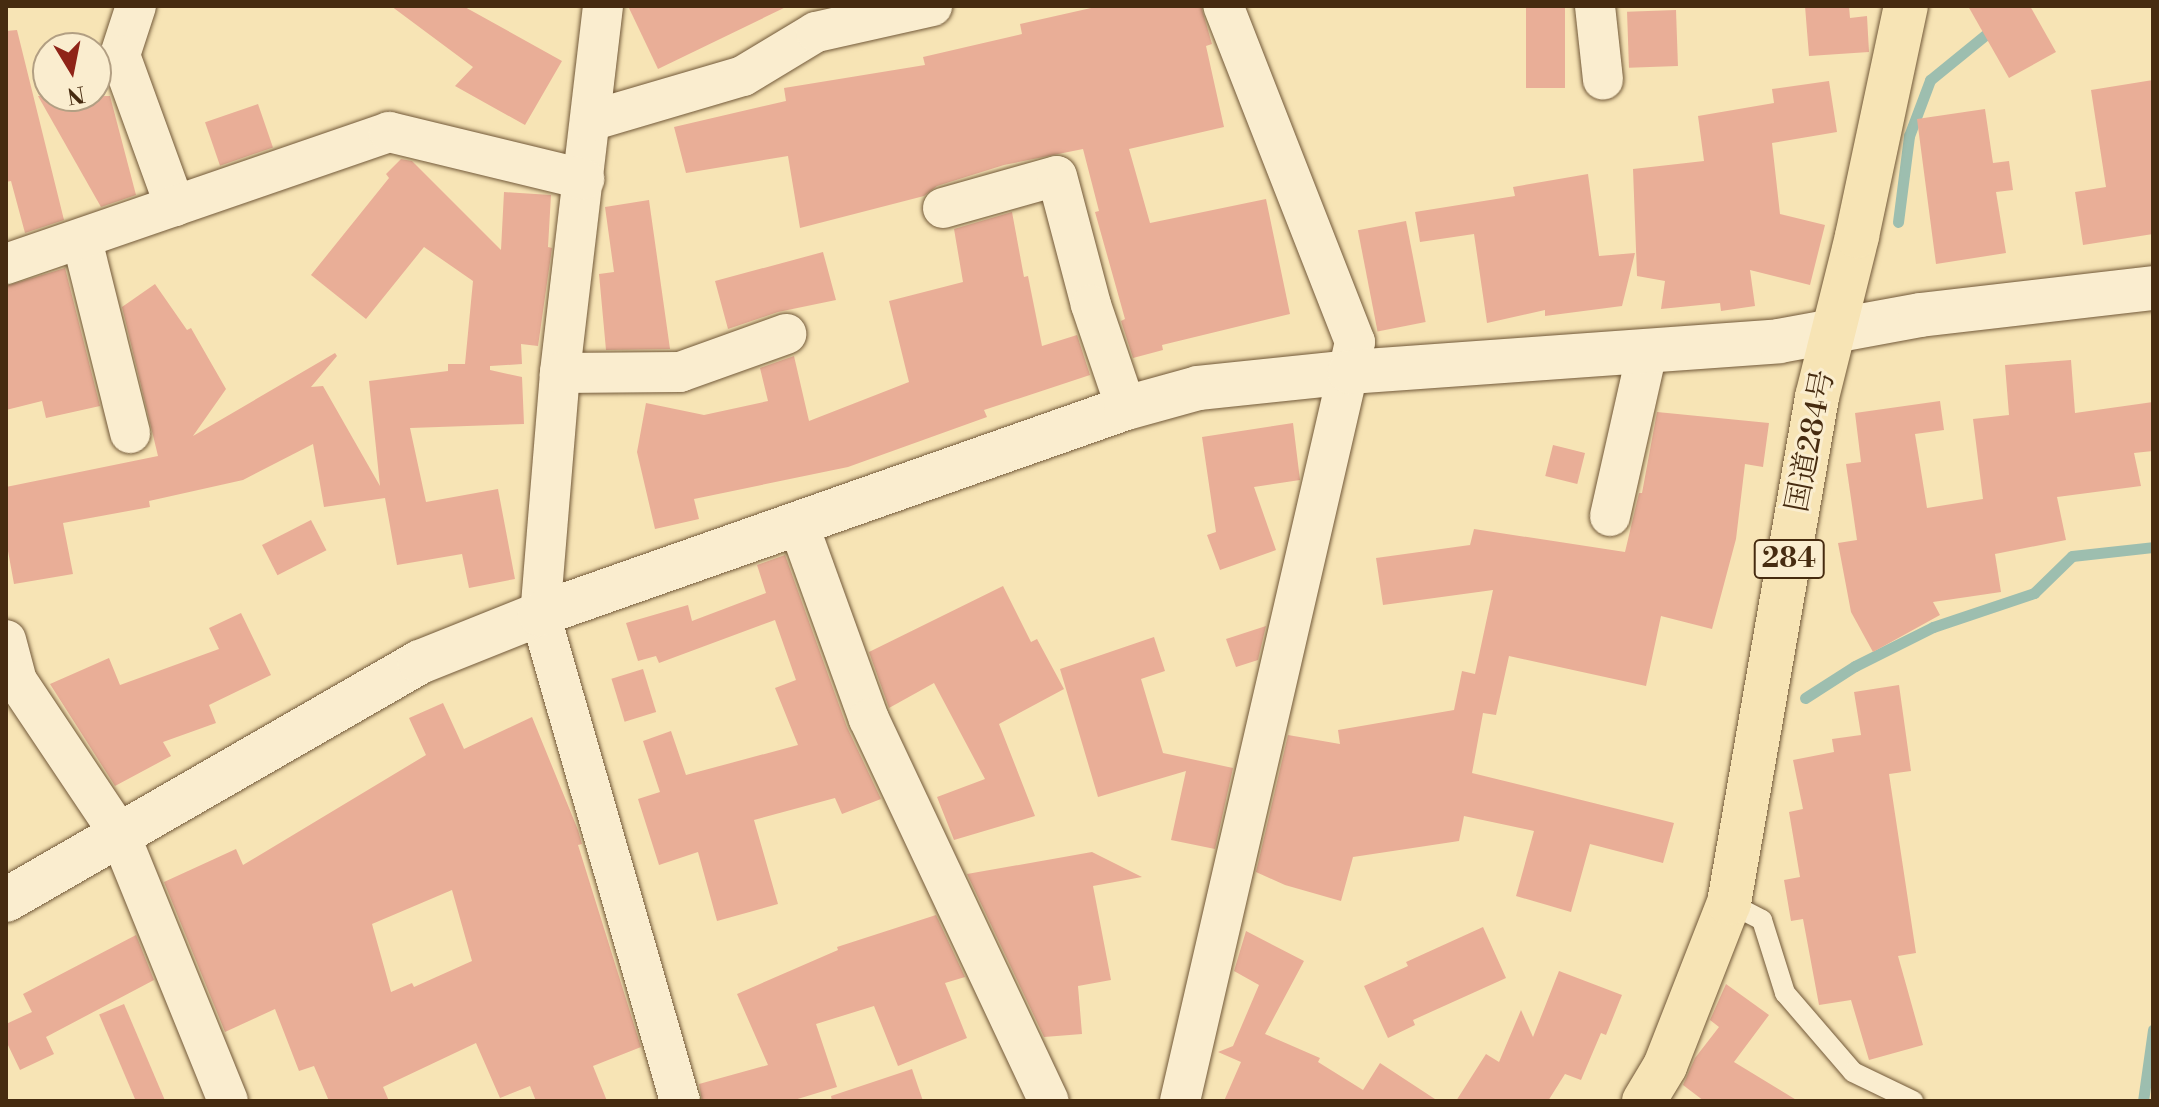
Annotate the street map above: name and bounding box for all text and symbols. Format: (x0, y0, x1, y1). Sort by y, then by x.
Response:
north arrow (32, 32, 112, 112)
text: N (65, 79, 87, 109)
street label: 国道284号 (1780, 367, 1842, 515)
road number: 284 (1753, 535, 1825, 583)

